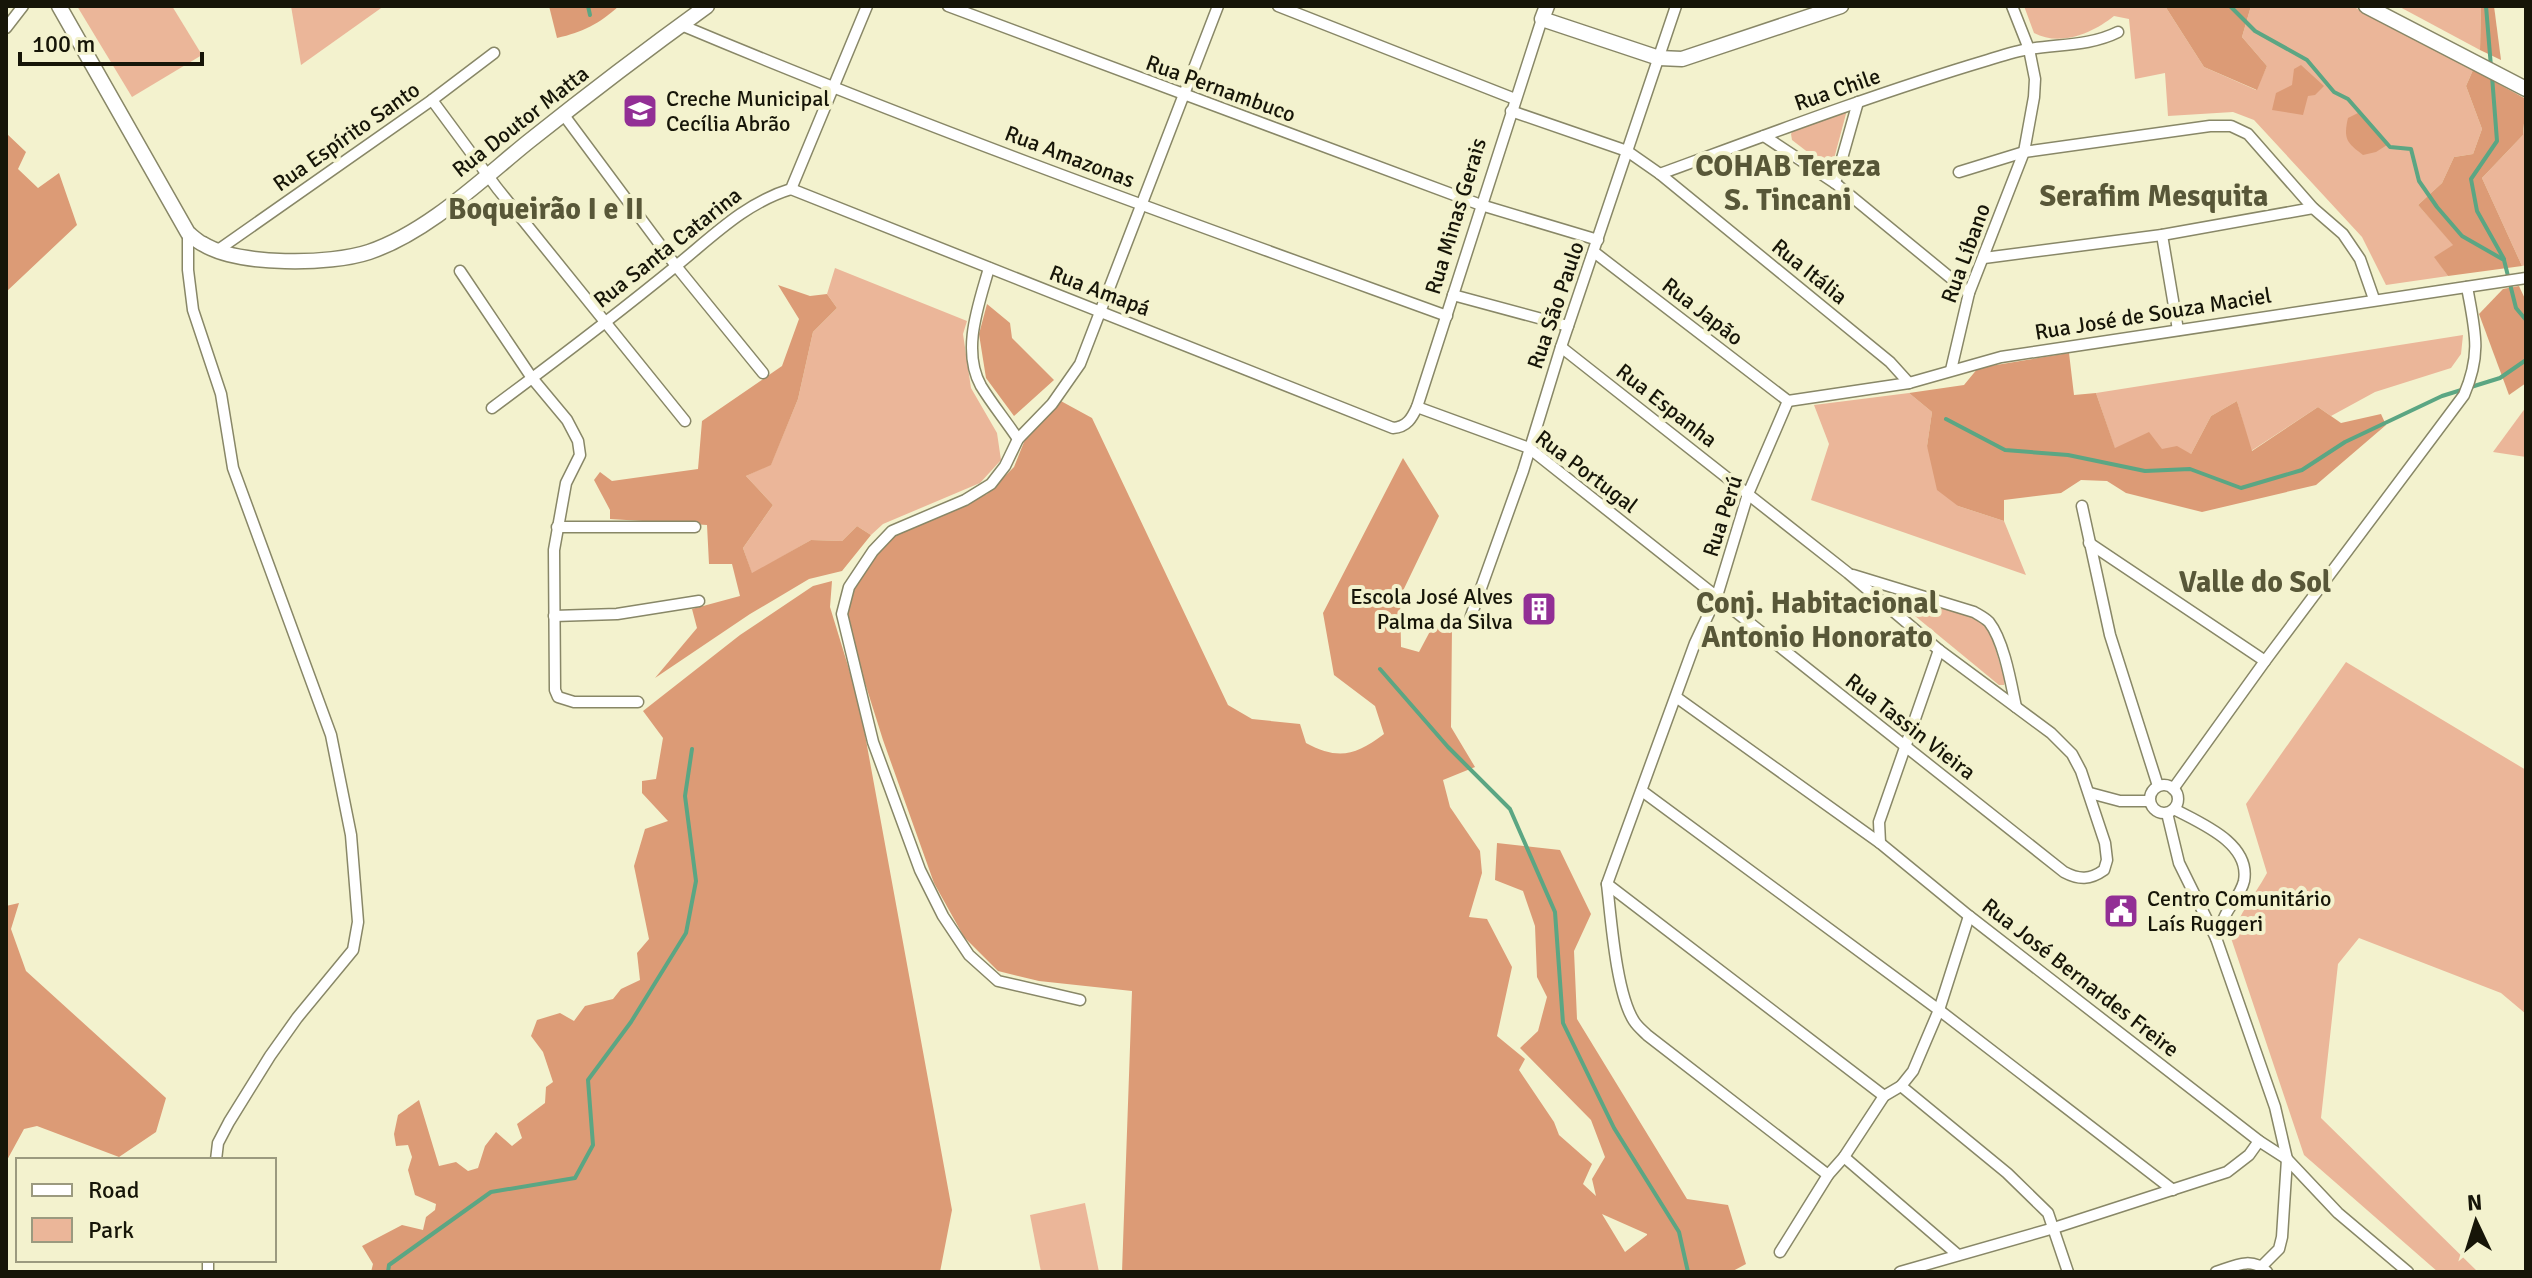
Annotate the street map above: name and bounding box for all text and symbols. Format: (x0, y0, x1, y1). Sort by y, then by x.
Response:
scale bar (20, 16, 202, 66)
text: 100 m (32, 29, 95, 59)
street label: Rua Pernambuco (1142, 49, 1300, 128)
street label: Rua Doutor Matta (447, 60, 594, 183)
street label: Rua Chile (1791, 62, 1884, 117)
street label: Rua Espírito Santo (268, 76, 425, 197)
place label: Creche Municipal Cecília Abrão (666, 85, 830, 137)
school or university icon: Creche Municipal Cecília Abrão (621, 92, 659, 130)
street label: Rua Amazonas (1001, 119, 1138, 194)
street label: Rua Minas Gerais (1419, 135, 1492, 298)
district label: COHAB Tereza S. Tincani (1695, 148, 1881, 219)
district label: Serafim Mesquita (2040, 178, 2268, 215)
street label: Rua Santa Catarina (588, 181, 747, 314)
district label: Boqueirão I e II (448, 191, 644, 228)
street label: Rua Líbano (1935, 200, 1996, 307)
street label: Rua Itália (1766, 233, 1853, 310)
street label: Rua São Paulo (1521, 238, 1590, 373)
street label: Rua Amapá (1046, 259, 1154, 322)
street label: Rua Japão (1657, 271, 1749, 351)
street label: Rua José de Souza Maciel (2033, 281, 2273, 346)
street label: Rua Espanha (1611, 358, 1723, 453)
street label: Rua Portugal (1530, 424, 1643, 519)
street label: Rua Perú (1697, 472, 1748, 560)
district label: Valle do Sol (2179, 564, 2331, 601)
place label: Escola José Alves Palma da Silva (1350, 583, 1513, 635)
district label: Conj. Habitacional Antonio Honorato (1696, 585, 1938, 656)
building icon: Escola José Alves Palma da Silva (1520, 590, 1558, 628)
street label: Rua Tassin Vieira (1840, 667, 1981, 786)
place label: Centro Comunitário Laís Ruggeri (2147, 885, 2332, 937)
street label: Rua José Bernardes Freire (1977, 892, 2185, 1063)
public building icon: Centro Comunitário Laís Ruggeri (2102, 892, 2140, 930)
legend (16, 1158, 276, 1262)
text: Road (88, 1175, 139, 1205)
north arrow (2436, 1182, 2516, 1262)
text: N (2466, 1189, 2483, 1217)
text: Park (88, 1215, 134, 1245)

